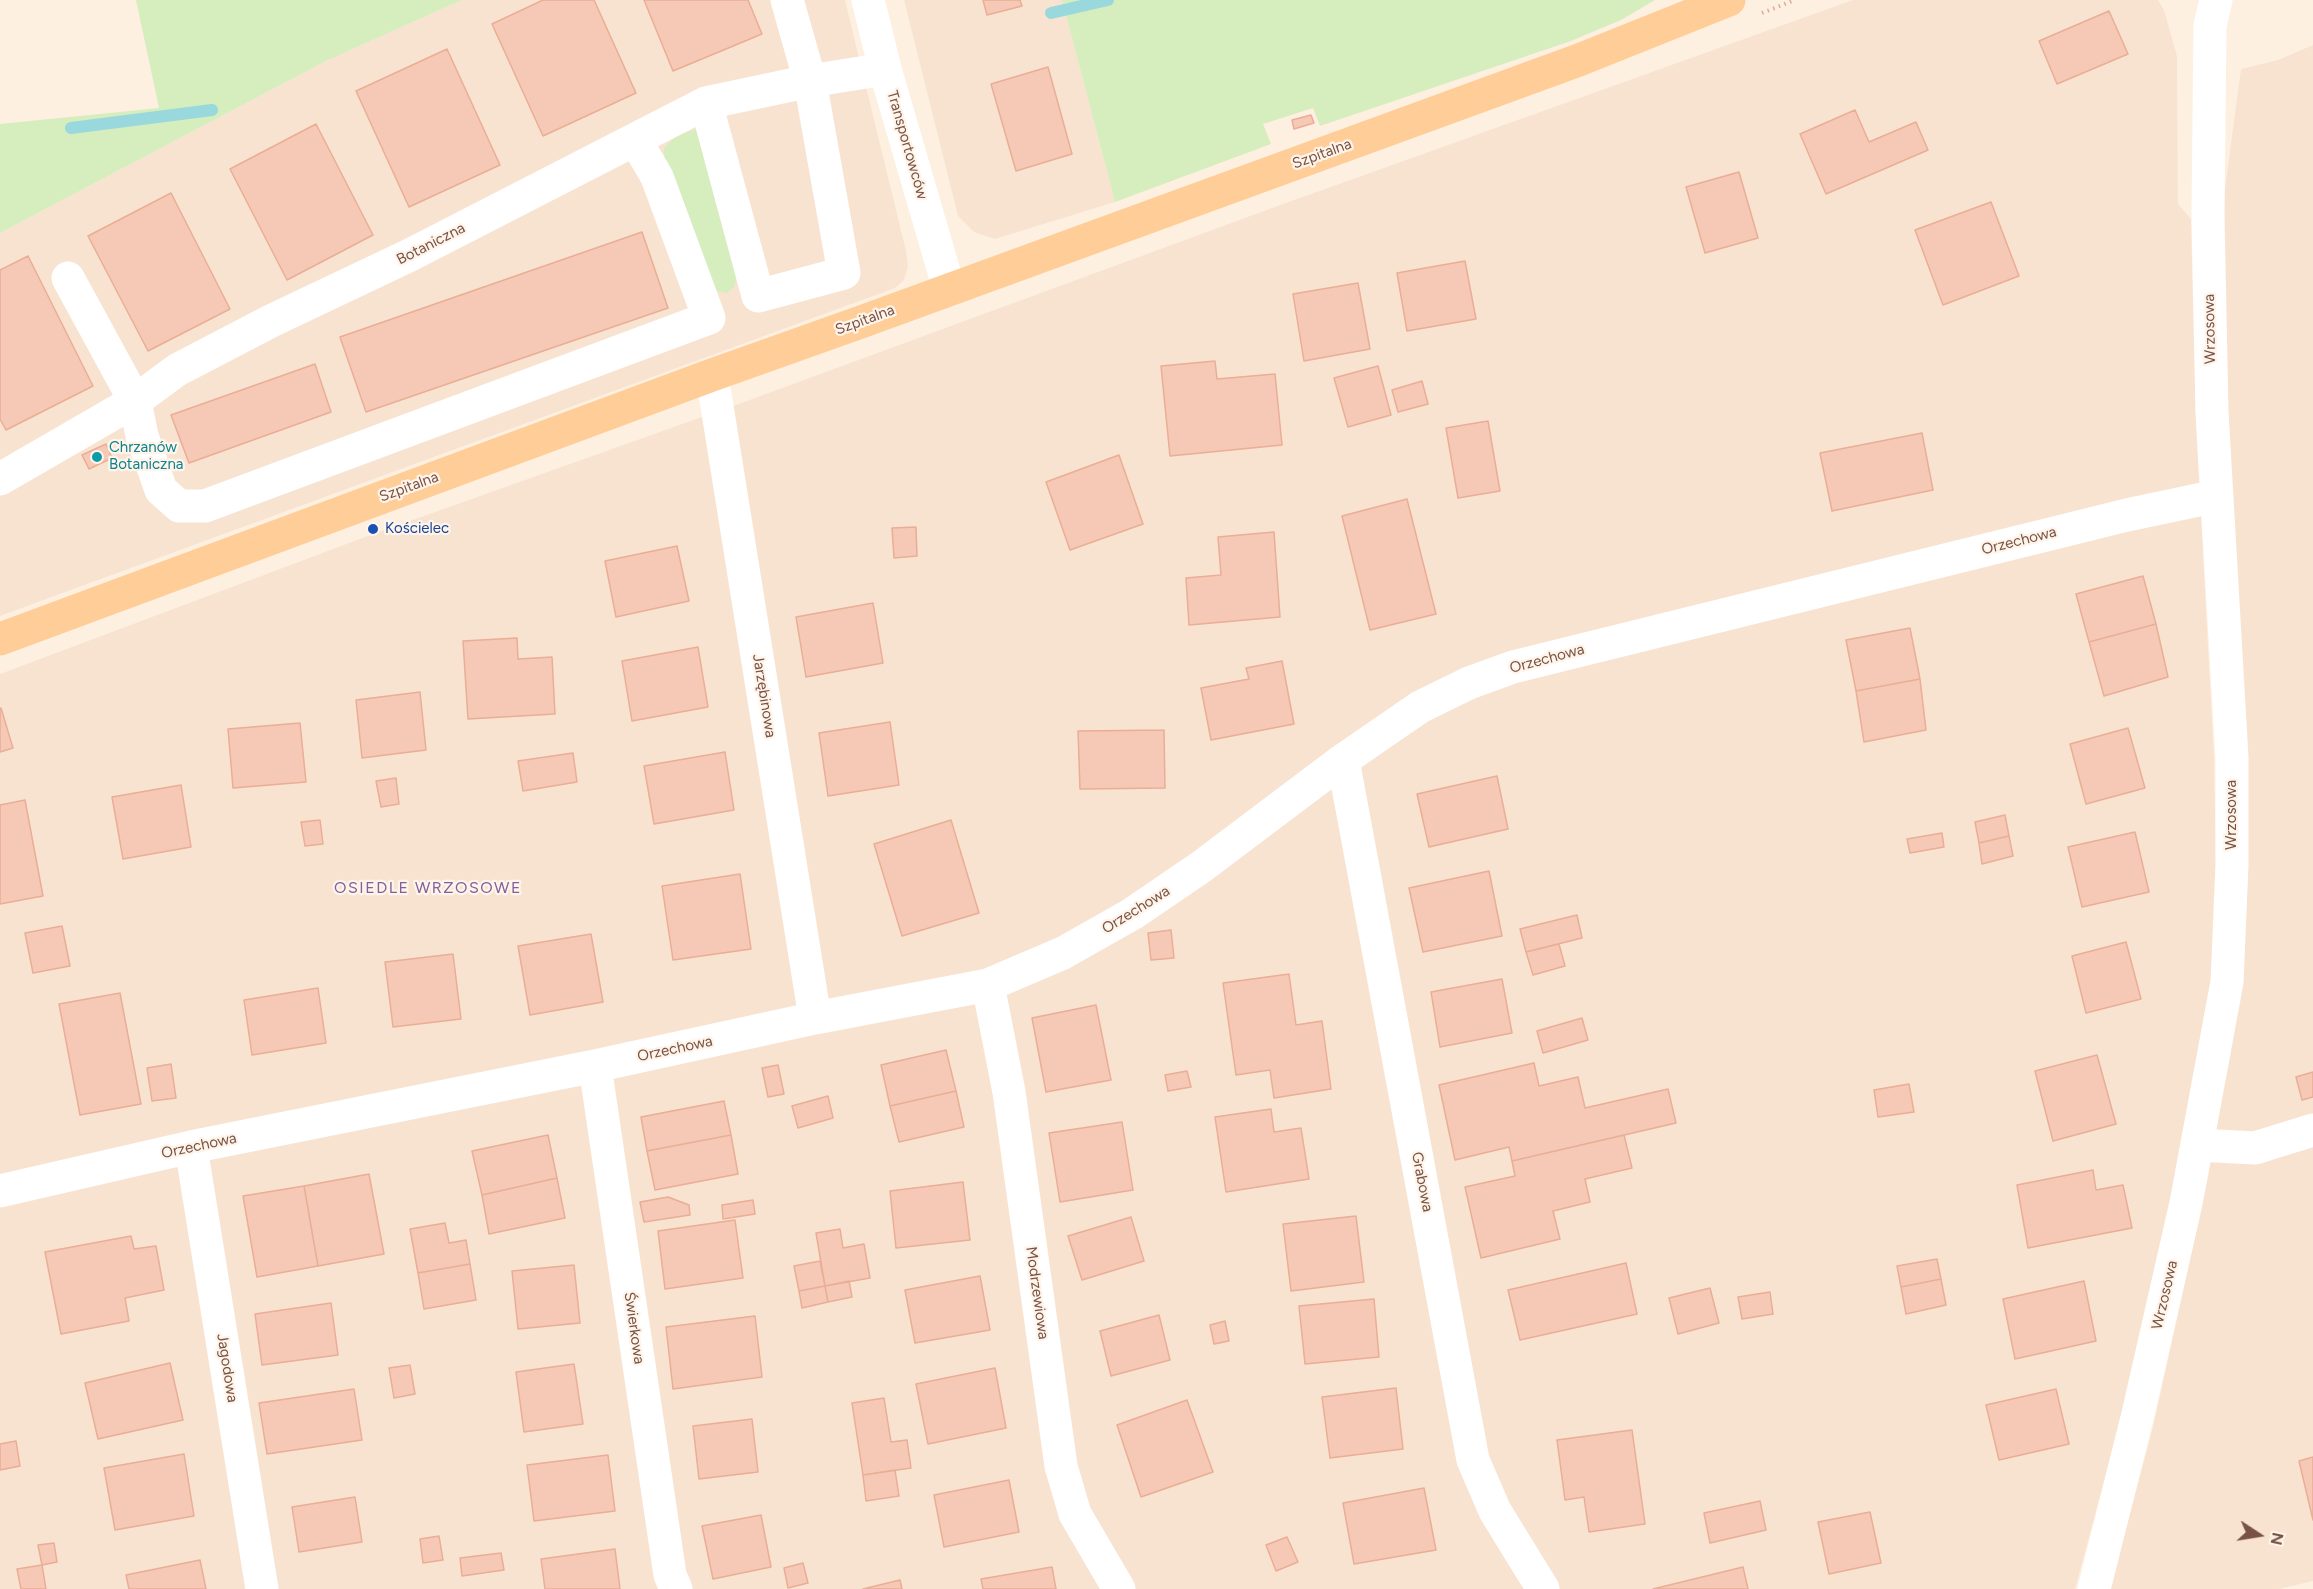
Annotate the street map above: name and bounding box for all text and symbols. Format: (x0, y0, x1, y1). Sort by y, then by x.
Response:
street label: Transportowców (883, 89, 931, 201)
street label: Szpitalna (1290, 135, 1354, 173)
street label: Botaniczna (394, 219, 468, 269)
street label: Wrzosowa (2200, 294, 2220, 364)
street label: Szpitalna (833, 301, 897, 339)
place label: Chrzanów Botaniczna (109, 439, 183, 474)
marker: Chrzanów Botaniczna (90, 450, 104, 464)
street label: Szpitalna (377, 468, 441, 506)
place label: Kościelec (385, 520, 449, 538)
marker: Kościelec (366, 522, 380, 536)
street label: Orzechowa (1980, 523, 2058, 559)
street label: Orzechowa (1508, 640, 1586, 678)
street label: Jarzębinowa (749, 653, 779, 739)
street label: Wrzosowa (2223, 780, 2241, 850)
district label: OSIEDLE WRZOSOWE (334, 878, 522, 898)
street label: Orzechowa (1099, 882, 1173, 938)
street label: Orzechowa (636, 1032, 714, 1066)
street label: Orzechowa (160, 1129, 238, 1163)
street label: Grabowa (1407, 1151, 1437, 1213)
street label: Modrzewiowa (1022, 1245, 1052, 1341)
street label: Wrzosowa (2148, 1259, 2182, 1331)
street label: Świerkowa (620, 1291, 648, 1365)
street label: Jagodowa (213, 1332, 241, 1404)
north arrow (2229, 1505, 2289, 1565)
text: N (2267, 1531, 2288, 1547)

